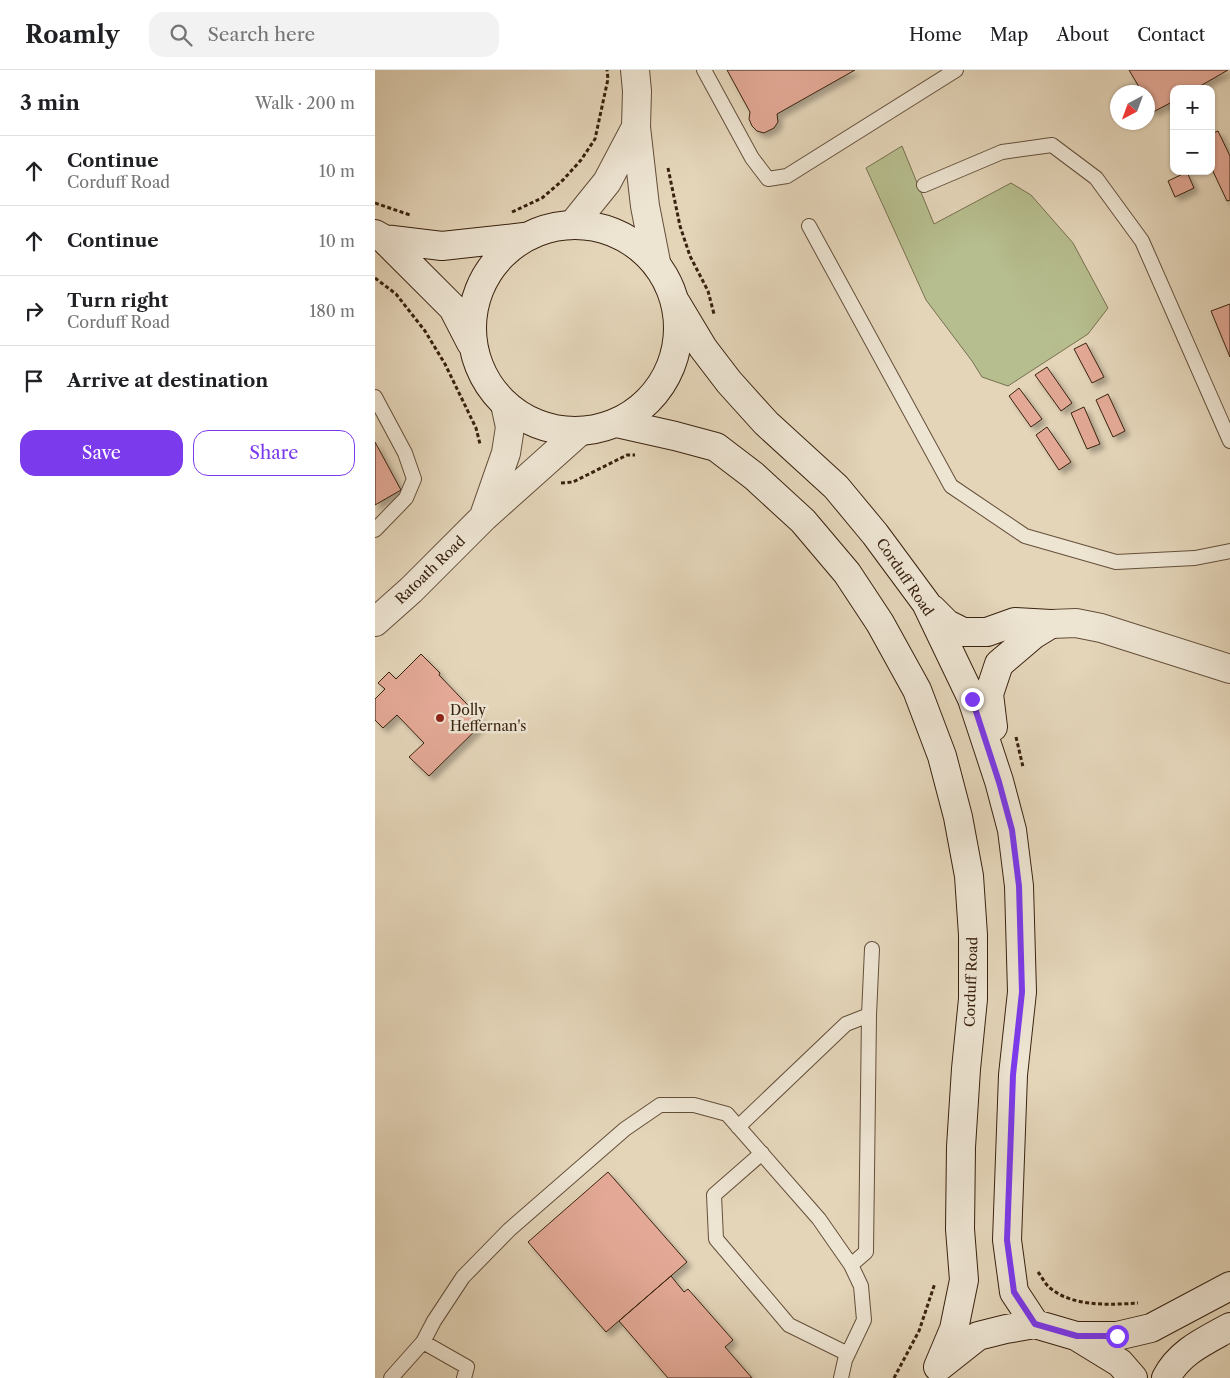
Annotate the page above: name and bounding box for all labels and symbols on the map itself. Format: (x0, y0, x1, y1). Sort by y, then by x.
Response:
north arrow (1110, 85, 1155, 130)
street label: Ratoath Road (391, 532, 469, 608)
street label: Corduff Road (872, 535, 938, 620)
route end (961, 688, 984, 711)
place label: Dolly Heffernan's (450, 701, 526, 735)
marker: Dolly Heffernan's (434, 712, 446, 724)
street label: Corduff Road (960, 936, 982, 1027)
route start (1106, 1325, 1129, 1348)

